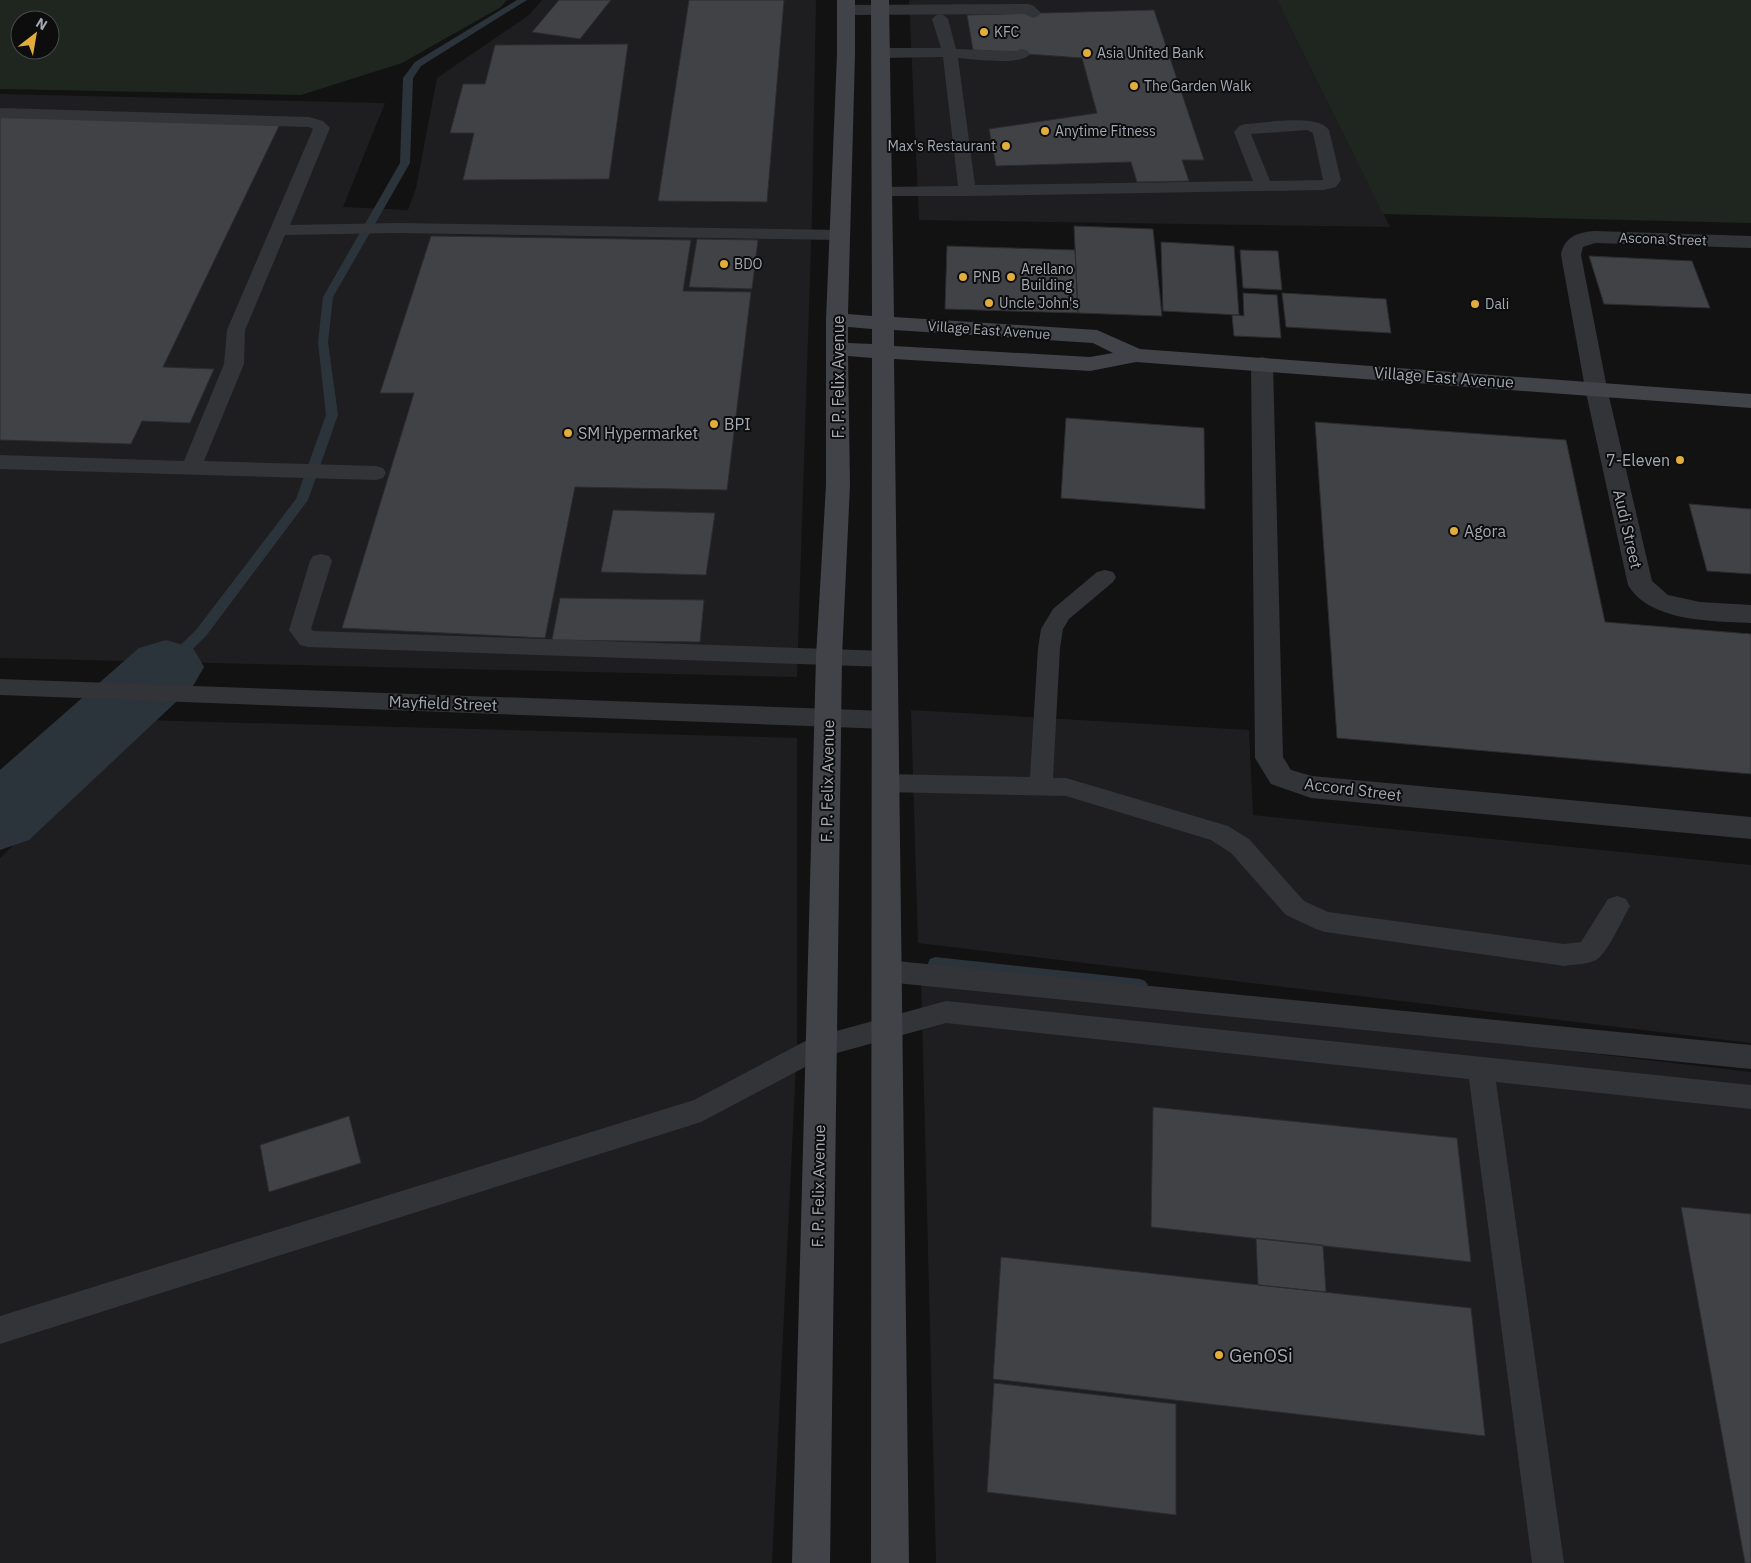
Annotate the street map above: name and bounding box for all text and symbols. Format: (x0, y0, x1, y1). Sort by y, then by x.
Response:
north arrow (10, 10, 60, 60)
text: N (33, 14, 51, 34)
place label: KFC (994, 23, 1019, 41)
marker: KFC (978, 26, 990, 38)
place label: Asia United Bank (1097, 44, 1205, 62)
marker: Asia United Bank (1081, 47, 1093, 59)
place label: The Garden Walk (1144, 77, 1252, 95)
marker: The Garden Walk (1128, 80, 1140, 92)
place label: Anytime Fitness (1055, 122, 1156, 140)
marker: Anytime Fitness (1039, 125, 1051, 137)
place label: Max's Restaurant (887, 137, 996, 155)
marker: Max's Restaurant (1000, 140, 1012, 152)
street label: Ascona Street (1619, 228, 1707, 250)
place label: BDO (734, 255, 763, 273)
marker: BDO (718, 258, 730, 270)
place label: Arellano Building (1021, 260, 1074, 294)
place label: PNB (973, 268, 1001, 286)
marker: PNB (957, 271, 969, 283)
marker: Arellano Building (1005, 271, 1017, 283)
place label: Uncle John's (999, 294, 1079, 312)
place label: Dali (1485, 295, 1509, 313)
marker: Uncle John's (983, 297, 995, 309)
marker: Dali (1469, 298, 1481, 310)
street label: F. P. Felix Avenue (828, 315, 848, 439)
street label: Village East Avenue (927, 317, 1051, 343)
street label: Village East Avenue (1373, 362, 1515, 392)
place label: BPI (724, 414, 751, 434)
marker: BPI (708, 418, 720, 430)
place label: SM Hypermarket (578, 423, 698, 443)
marker: SM Hypermarket (562, 427, 574, 439)
place label: 7-Eleven (1606, 450, 1670, 470)
marker: 7-Eleven (1674, 454, 1686, 466)
street label: Audi Street (1609, 488, 1647, 570)
place label: Agora (1464, 521, 1506, 541)
marker: Agora (1448, 525, 1460, 537)
street label: Mayfield Street (388, 691, 498, 715)
street label: F. P. Felix Avenue (816, 719, 838, 843)
street label: Accord Street (1303, 773, 1403, 805)
street label: F. P. Felix Avenue (807, 1124, 829, 1248)
place label: GenOSi (1229, 1343, 1293, 1367)
marker: GenOSi (1213, 1349, 1225, 1361)

